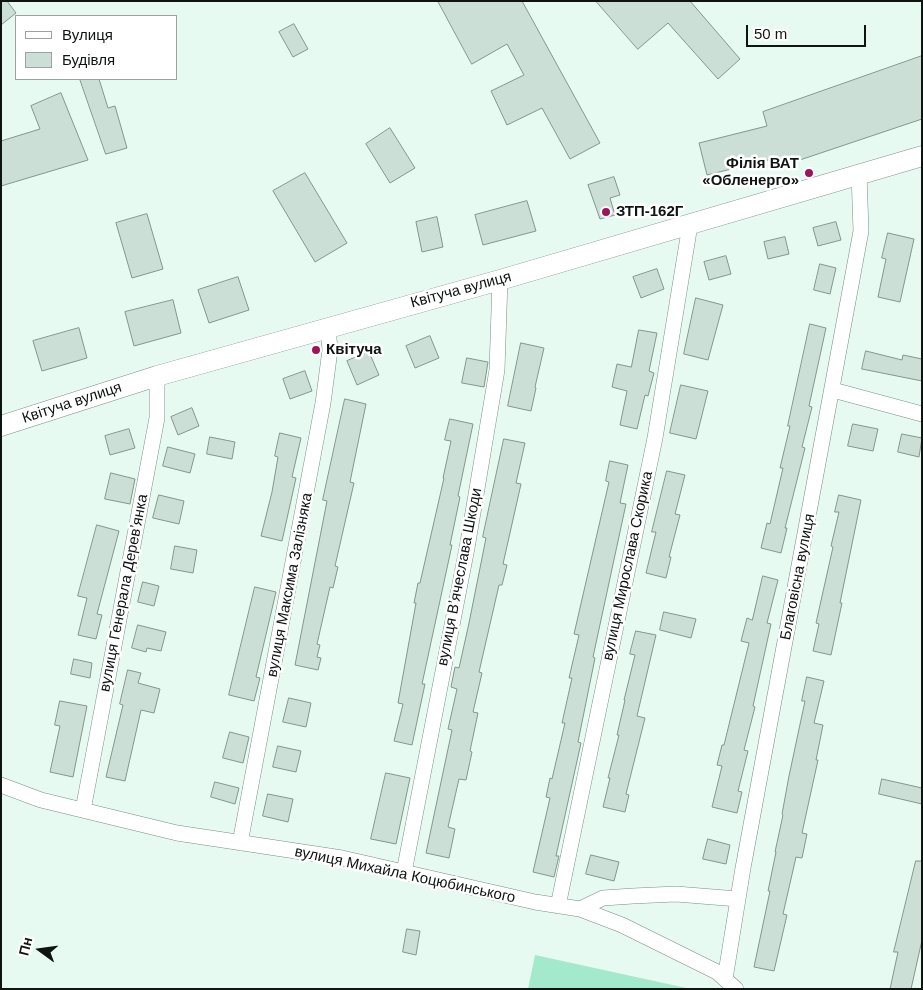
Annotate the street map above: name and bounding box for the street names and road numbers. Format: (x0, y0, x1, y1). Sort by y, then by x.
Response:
street label: Квітуча вулиця (409, 268, 513, 312)
street label: Квітуча вулиця (20, 378, 124, 428)
street label: вулиця Мирослава Скорика (599, 470, 657, 662)
street label: вулиця Вʼячеслава Шкоди (434, 486, 486, 668)
street label: вулиця Максима Залізняка (263, 491, 317, 679)
street label: вулиця Генерала Деревʼянка (96, 493, 152, 693)
street label: Благовісна вулиця (777, 512, 819, 642)
street label: вулиця Михайла Коцюбинського (293, 843, 517, 907)

